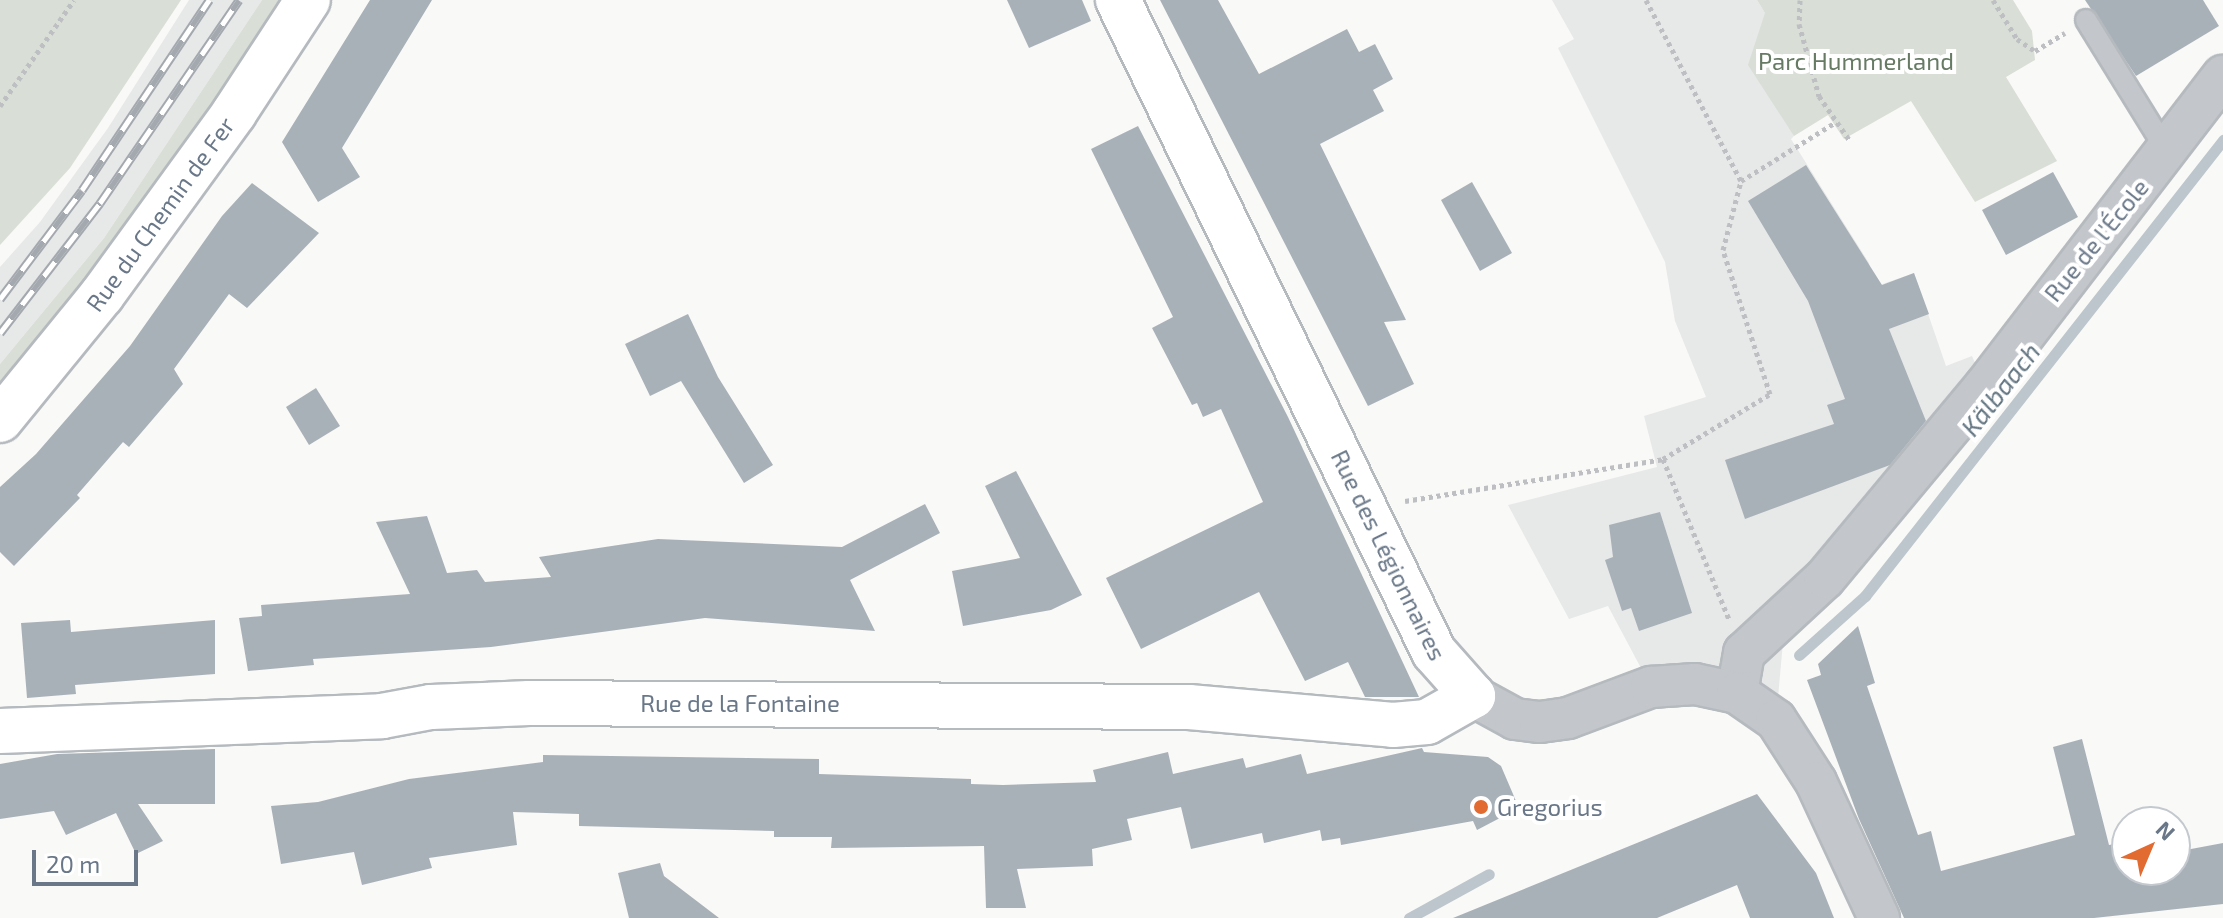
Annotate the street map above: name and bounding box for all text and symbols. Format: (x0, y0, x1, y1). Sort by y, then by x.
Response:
park label: Parc Hummerland (1758, 47, 1954, 75)
street label: Rue du Chemin de Fer (80, 111, 240, 317)
street label: Rue de l'École (2038, 173, 2154, 307)
water label: Kälbaach (1954, 336, 2046, 442)
street label: Rue des Légionnaires (1326, 445, 1452, 665)
street label: Rue de la Fontaine (640, 689, 840, 717)
place label: Gregorius (1497, 793, 1603, 821)
marker: Gregorius (1472, 798, 1490, 816)
north arrow (2111, 806, 2191, 886)
text: N (2152, 815, 2181, 845)
scale bar (36, 834, 142, 884)
text: 20 m (46, 849, 100, 878)

